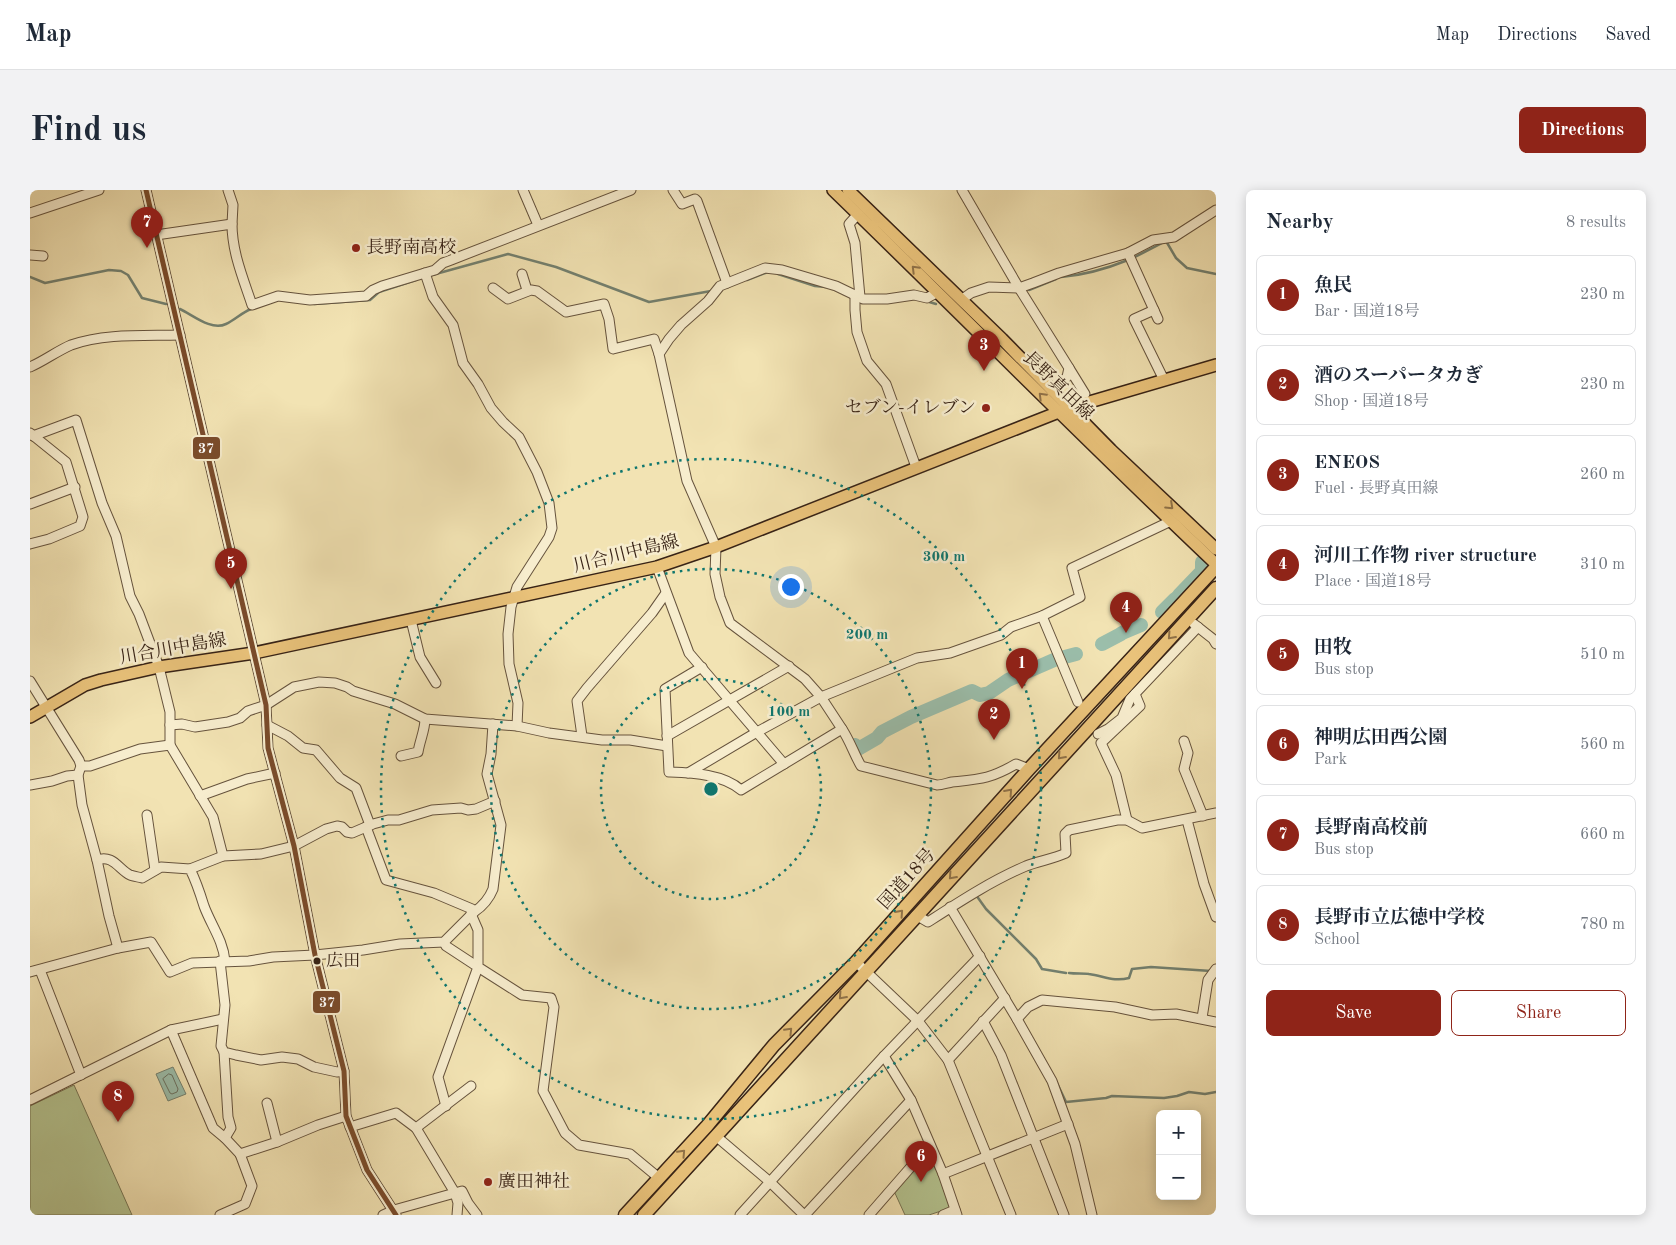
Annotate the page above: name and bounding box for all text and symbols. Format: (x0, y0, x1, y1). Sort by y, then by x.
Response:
text: Map (25, 23, 72, 47)
text: Map (1436, 26, 1469, 44)
text: Directions (1497, 26, 1577, 44)
text: Saved (1605, 26, 1651, 44)
button: Directions (1519, 107, 1646, 153)
text: Find us (30, 113, 146, 148)
pin: 7 (131, 207, 163, 248)
text: Nearby (1266, 212, 1334, 233)
text: 8 results (1566, 215, 1626, 231)
place label: 長野南高校 (366, 237, 456, 257)
marker: 長野南高校 (350, 242, 362, 254)
one-way arrow (912, 266, 921, 275)
text: 魚民 (1314, 277, 1352, 296)
text: 1 (1278, 287, 1288, 303)
text: 230 m (1580, 287, 1625, 303)
text: Bar · 国道18号 (1314, 304, 1420, 320)
pin: 3 (968, 330, 1000, 371)
street label: 長野真田線 (1019, 347, 1098, 424)
text: 酒のスーパータカぎ (1314, 367, 1483, 386)
text: 2 (1278, 377, 1288, 393)
text: 230 m (1580, 377, 1625, 393)
one-way arrow (1039, 393, 1048, 402)
text: Shop · 国道18号 (1314, 394, 1429, 410)
place label: セブン-イレブン (845, 398, 976, 417)
marker: セブン-イレブン (980, 402, 992, 414)
line badge: 37 (192, 436, 221, 460)
text: 37 (198, 442, 214, 456)
text: ENEOS (1314, 454, 1380, 473)
text: 3 (1278, 467, 1288, 483)
text: 260 m (1580, 467, 1625, 483)
text: Fuel · 長野真田線 (1314, 481, 1438, 497)
one-way arrow (1164, 500, 1173, 509)
street label: 川合川中島線 (571, 530, 681, 576)
text: 河川工作物 river structure (1314, 547, 1537, 566)
pin: 5 (215, 548, 247, 589)
text: 300 m (923, 550, 965, 565)
text: 4 (1278, 557, 1288, 573)
text: 310 m (1580, 557, 1625, 573)
your location (778, 574, 804, 600)
text: Place · 国道18号 (1314, 574, 1431, 590)
pin: 4 (1110, 592, 1142, 633)
text: 200 m (846, 628, 888, 643)
street label: 川合川中島線 (118, 629, 228, 667)
one-way arrow (1168, 631, 1177, 640)
text: 田牧 (1314, 639, 1352, 658)
text: 5 (1278, 647, 1288, 663)
text: 510 m (1580, 647, 1625, 663)
pin: 1 (1006, 648, 1038, 689)
text: Bus stop (1314, 662, 1374, 678)
pin: 2 (978, 699, 1010, 740)
text: 100 m (768, 705, 810, 720)
text: 神明広田西公園 (1314, 729, 1447, 748)
text: 6 (1278, 737, 1288, 753)
text: 560 m (1580, 737, 1625, 753)
one-way arrow (1058, 750, 1067, 759)
text: Park (1314, 752, 1347, 768)
centre of rings (702, 780, 720, 798)
one-way arrow (1003, 788, 1012, 797)
text: 長野南高校前 (1314, 819, 1428, 838)
text: 7 (1278, 827, 1288, 843)
text: 660 m (1580, 827, 1625, 843)
text: Bus stop (1314, 842, 1374, 858)
street label: 国道18号 (874, 844, 939, 913)
one-way arrow (948, 870, 957, 879)
one-way arrow (894, 909, 903, 918)
text: 長野市立広徳中学校 (1314, 909, 1485, 928)
text: 8 (1278, 917, 1288, 933)
text: 780 m (1580, 917, 1625, 933)
text: School (1314, 932, 1360, 948)
place label: 広田 (326, 951, 360, 970)
marker: 広田 (312, 956, 322, 966)
line badge: 37 (312, 990, 341, 1014)
button: Save (1266, 990, 1441, 1036)
button: Share (1451, 990, 1626, 1036)
one-way arrow (839, 991, 848, 1000)
text: 37 (319, 996, 335, 1010)
one-way arrow (783, 1028, 792, 1037)
pin: 8 (102, 1081, 134, 1122)
map controls (1156, 1110, 1201, 1200)
button: + (1156, 1110, 1201, 1155)
pin: 6 (905, 1141, 937, 1182)
one-way arrow (676, 1150, 685, 1159)
button: − (1156, 1155, 1201, 1200)
place label: 廣田神社 (498, 1171, 570, 1191)
marker: 廣田神社 (482, 1176, 494, 1188)

